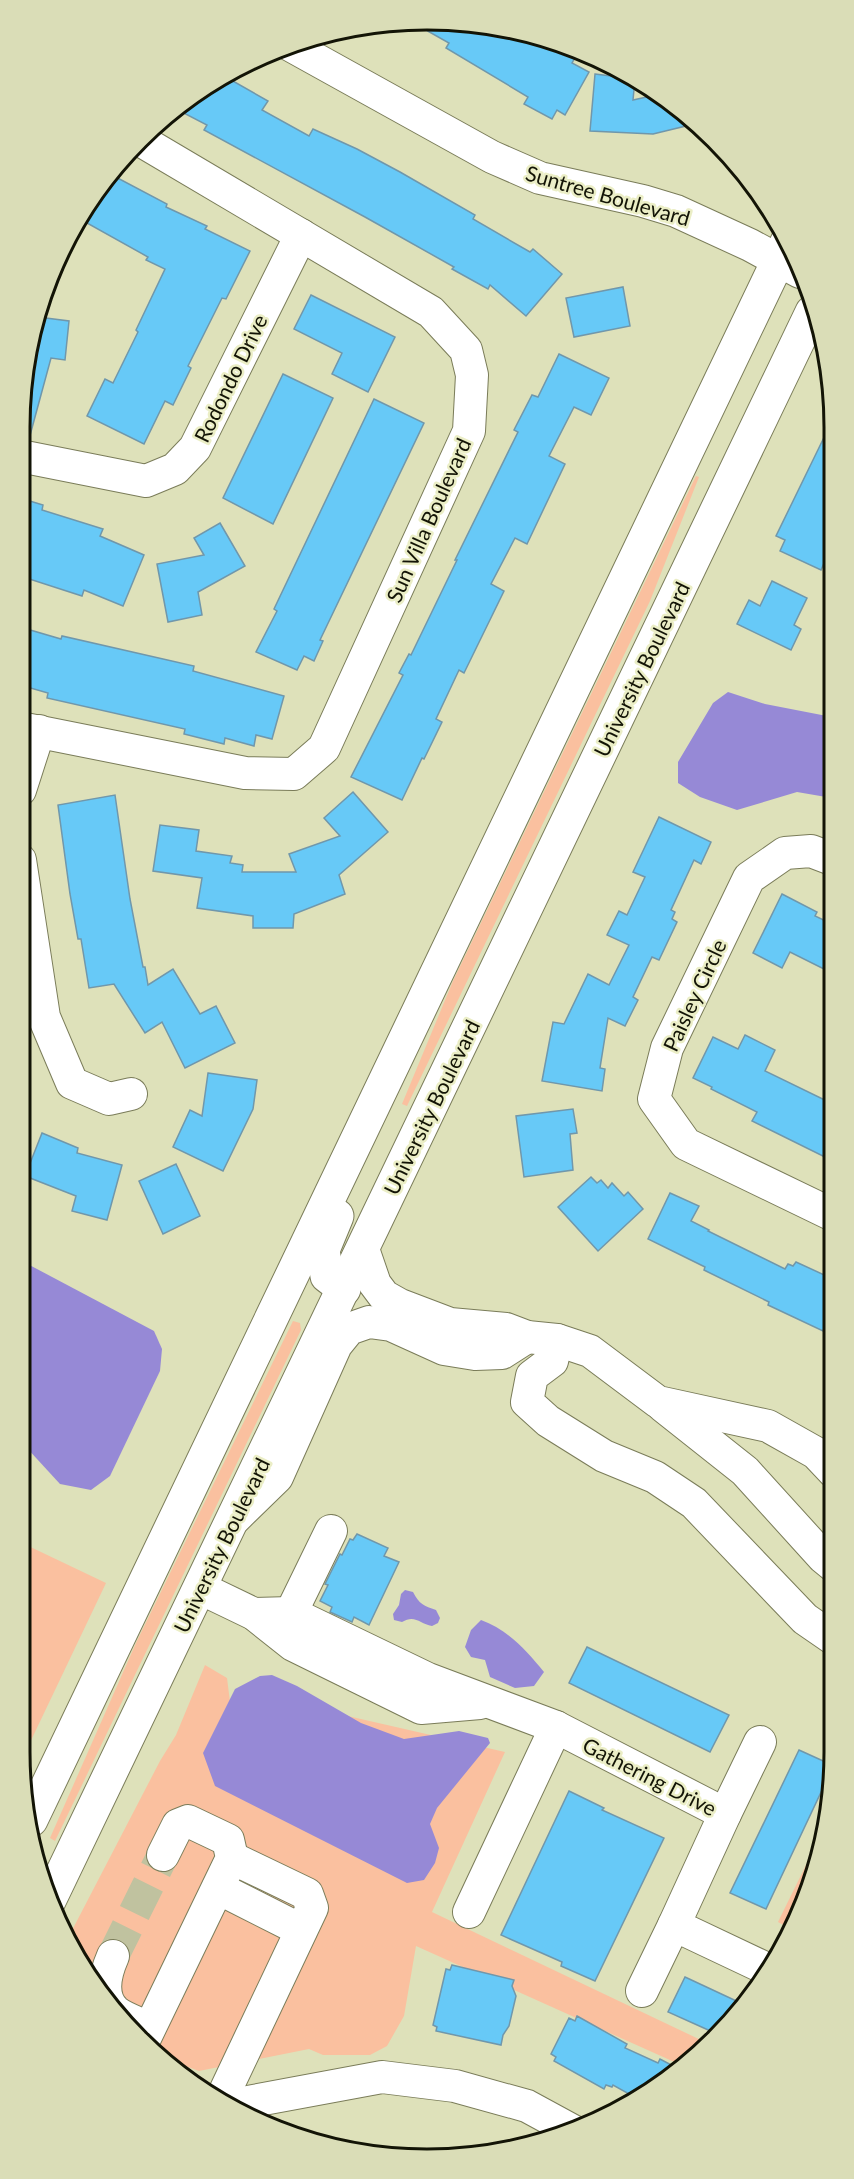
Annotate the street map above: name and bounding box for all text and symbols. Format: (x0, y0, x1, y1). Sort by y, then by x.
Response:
street label: Suntree Boulevard (523, 160, 693, 230)
street label: Rodondo Drive (188, 310, 272, 446)
street label: Sun Villa Boulevard (381, 434, 475, 606)
street label: University Boulevard (588, 578, 694, 760)
street label: Paisley Circle (657, 935, 731, 1055)
street label: University Boulevard (378, 1016, 484, 1198)
street label: University Boulevard (168, 1454, 274, 1636)
street label: Gathering Drive (579, 1732, 721, 1820)

